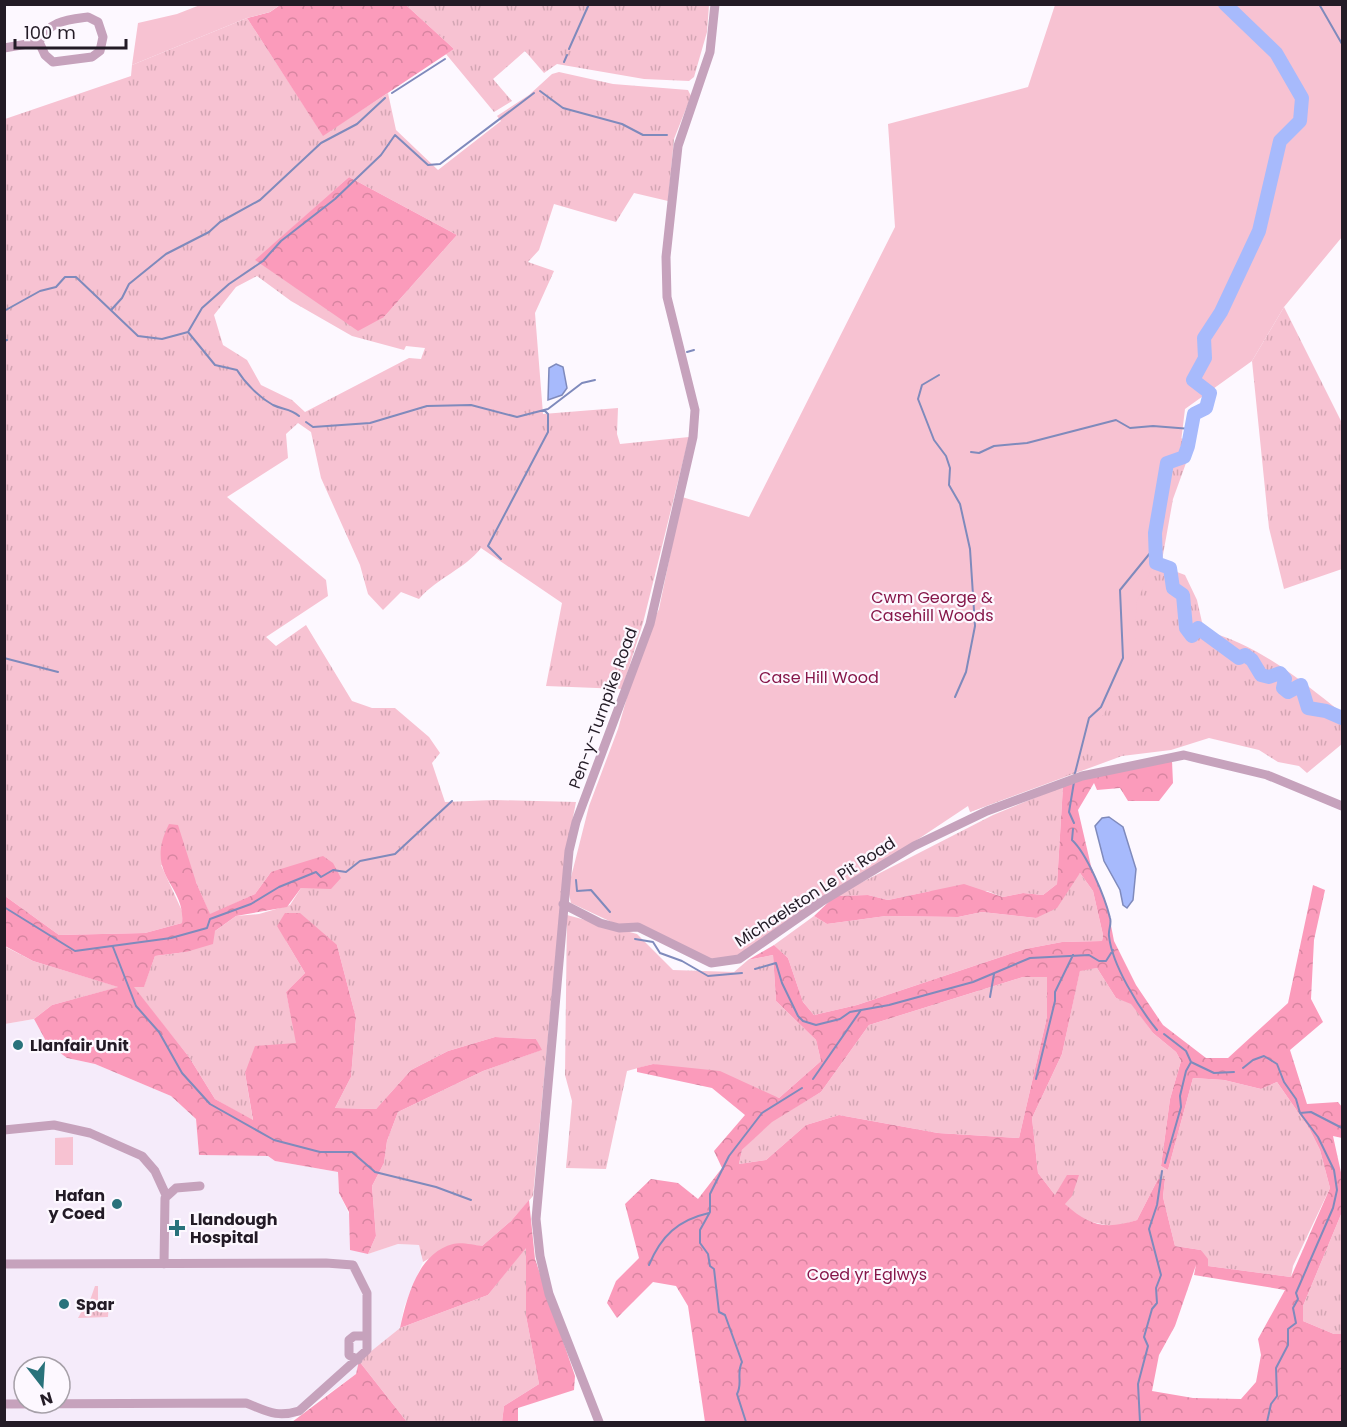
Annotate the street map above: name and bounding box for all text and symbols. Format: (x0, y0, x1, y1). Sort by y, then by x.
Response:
scale bar (15, 12, 126, 50)
text: 100 m (24, 20, 76, 45)
park label: Cwm George & Casehill Woods (870, 586, 994, 627)
street label: Pen-y-Turnpike Road (563, 624, 643, 792)
park label: Case Hill Wood (759, 666, 879, 689)
street label: Michaelston Le Pit Road (730, 831, 900, 953)
place label: Llanfair Unit (30, 1034, 129, 1057)
marker: Llanfair Unit (11, 1038, 25, 1052)
place label: Hafan y Coed (47, 1184, 105, 1225)
marker: Hafan y Coed (110, 1197, 124, 1211)
place label: Llandough Hospital (190, 1208, 278, 1249)
marker: Llandough Hospital (168, 1219, 186, 1237)
park label: Coed yr Eglwys (807, 1263, 927, 1286)
place label: Spar (76, 1293, 115, 1316)
marker: Spar (57, 1297, 71, 1311)
north arrow (12, 1355, 72, 1415)
text: N (37, 1386, 55, 1412)

